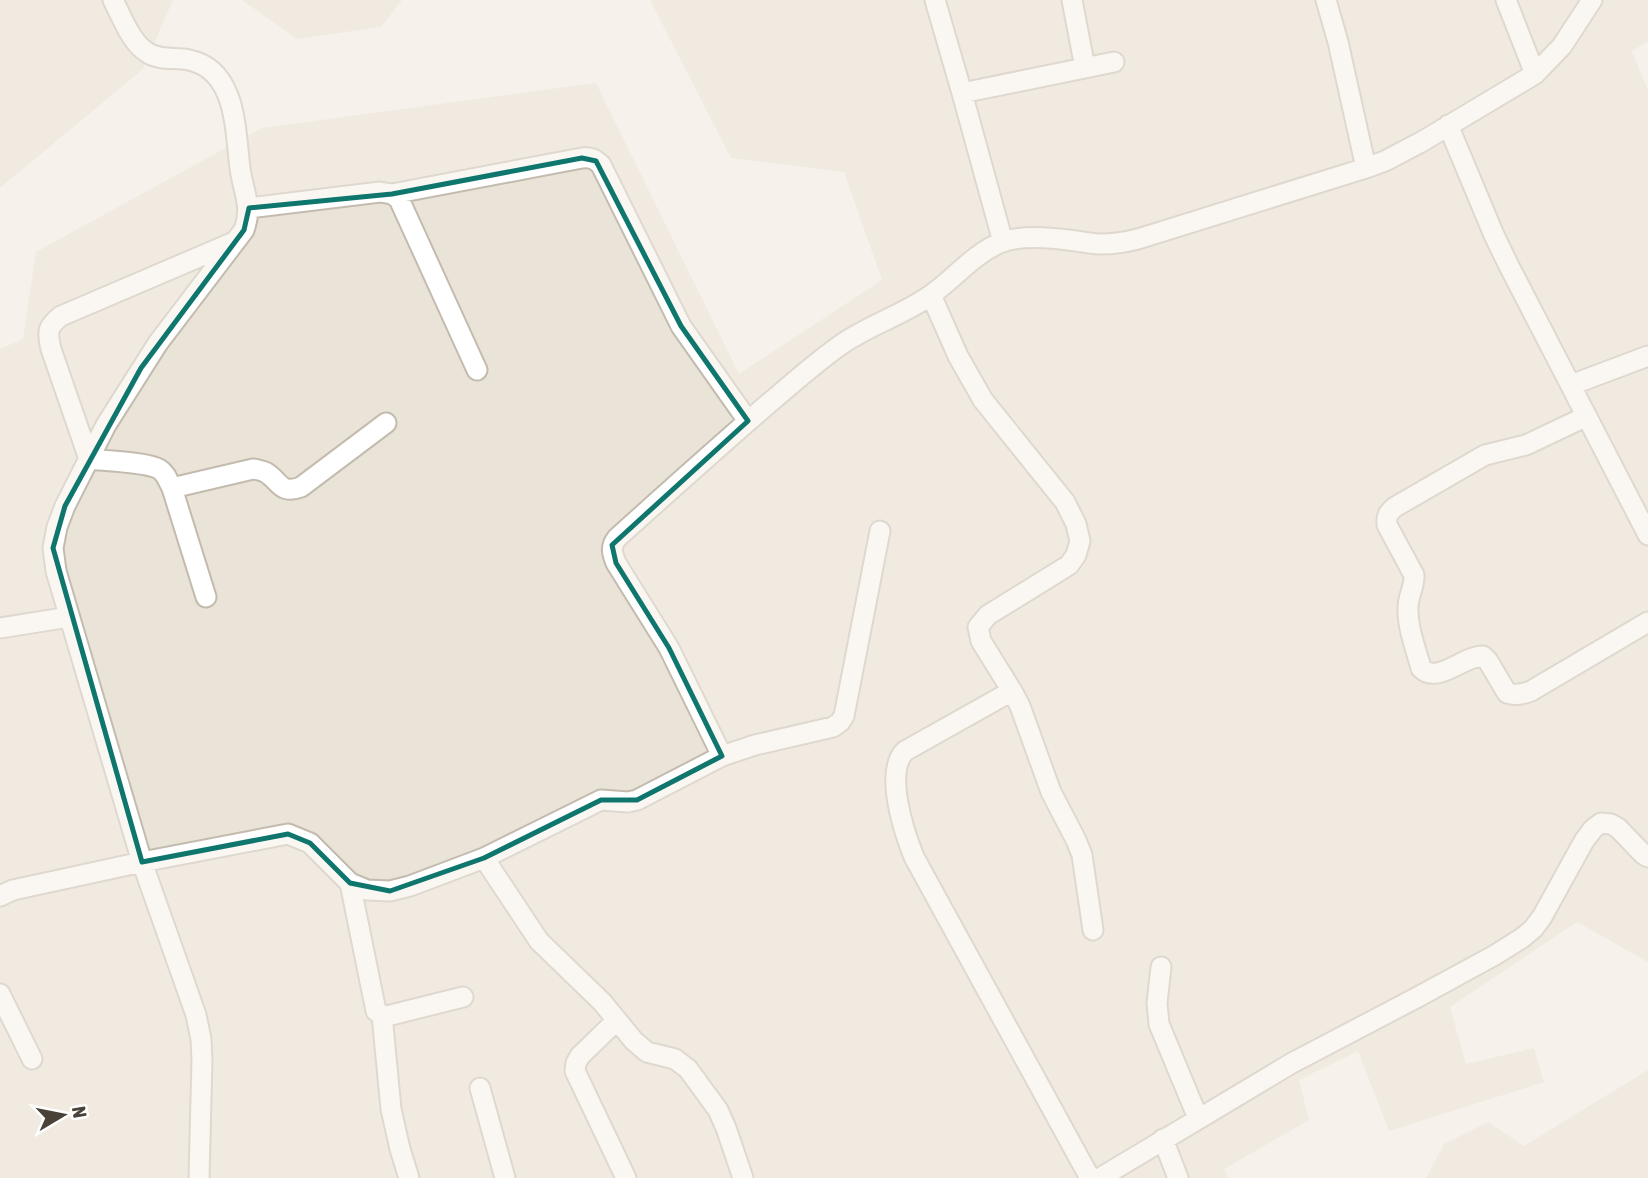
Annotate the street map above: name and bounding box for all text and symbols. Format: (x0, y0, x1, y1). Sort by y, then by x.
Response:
north arrow (28, 1080, 98, 1150)
text: N (68, 1105, 92, 1119)

